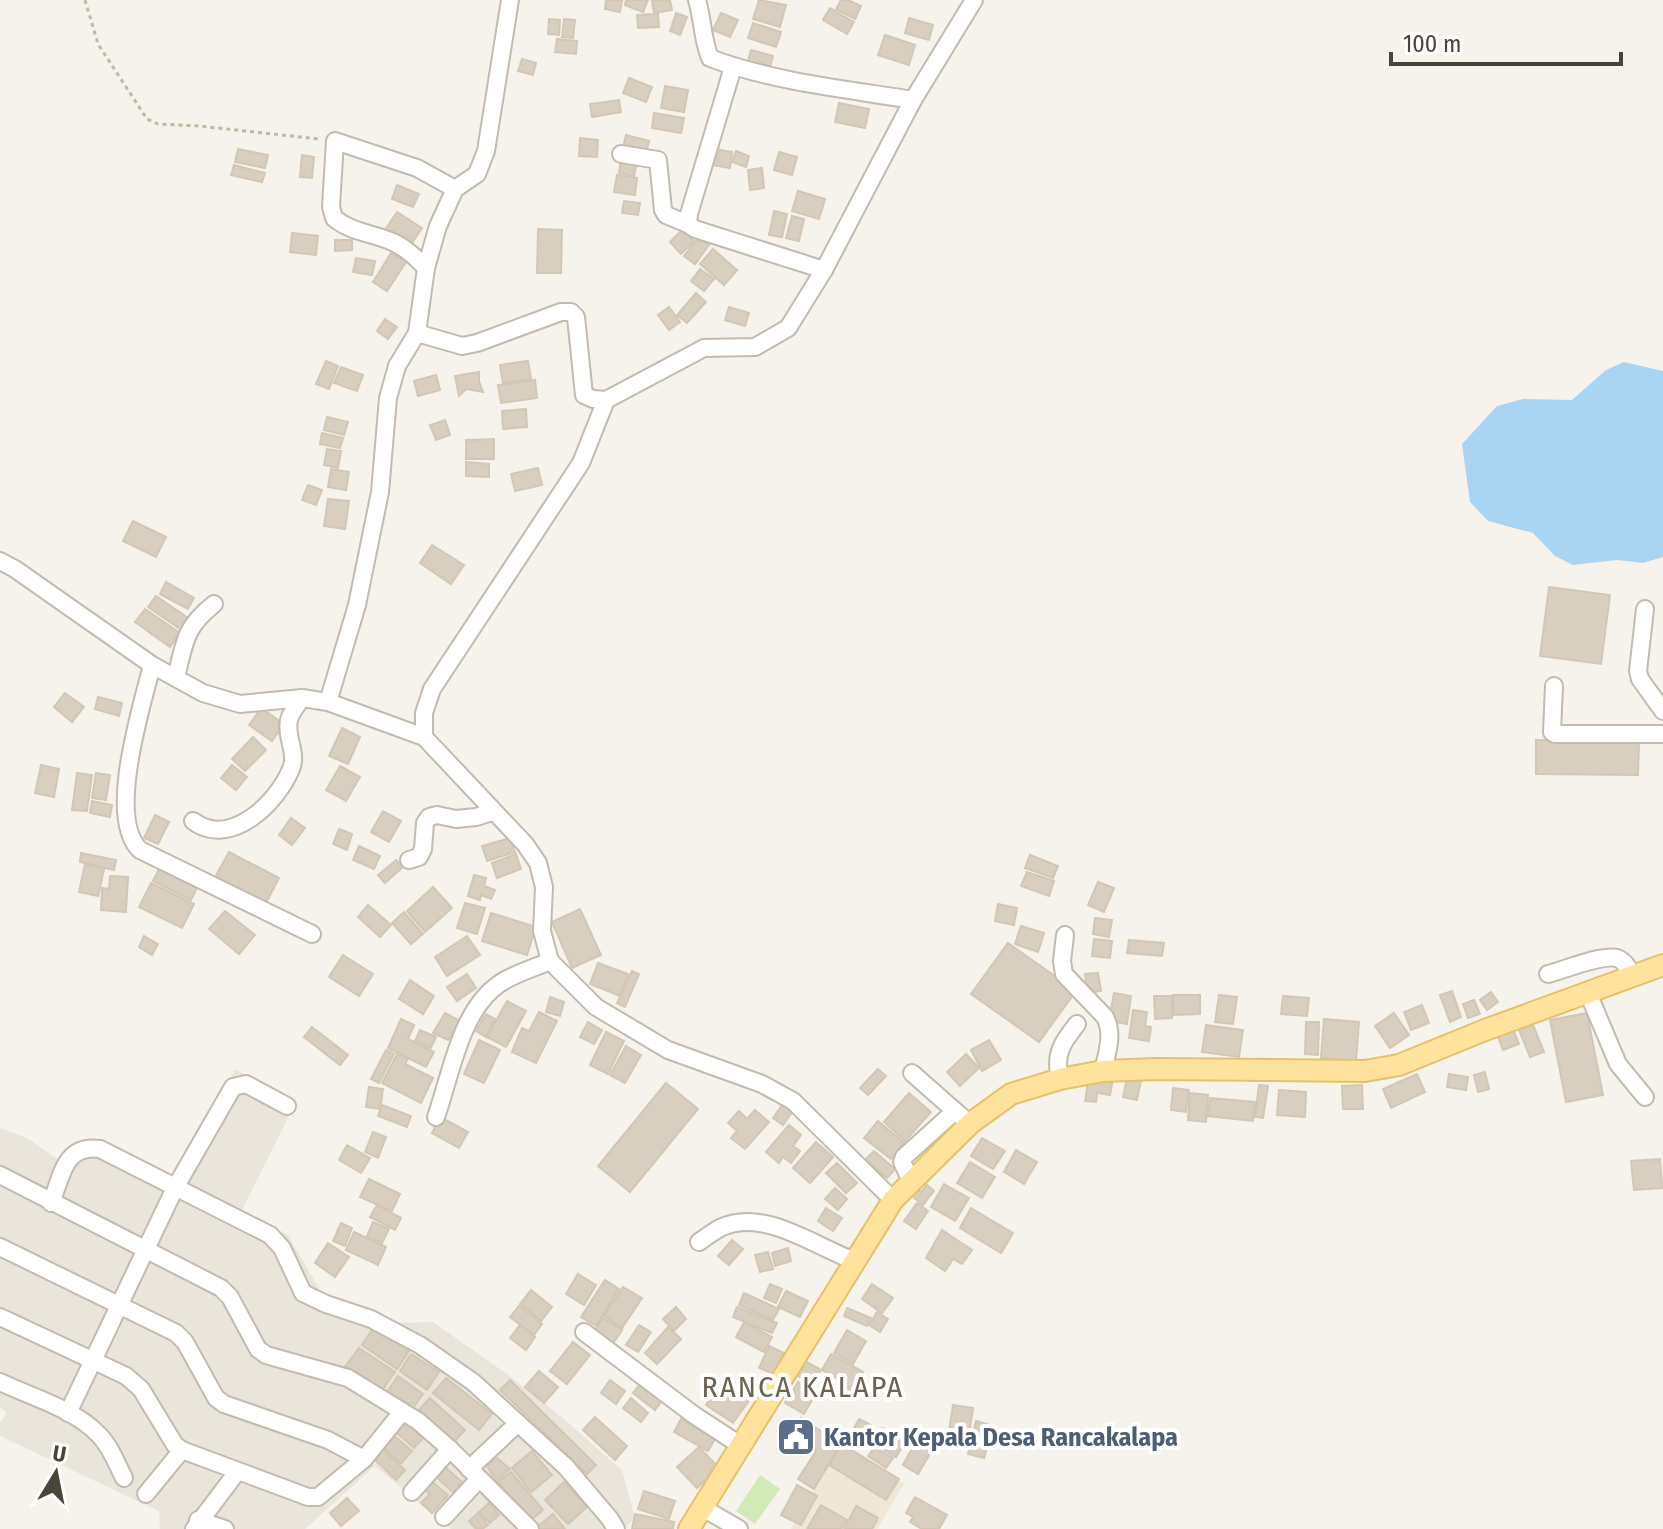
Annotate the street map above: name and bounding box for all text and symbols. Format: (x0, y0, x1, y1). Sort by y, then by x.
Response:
scale bar (1391, 16, 1621, 66)
text: 100 m (1403, 30, 1461, 58)
district label: RANCA KALAPA (702, 1369, 904, 1405)
public building icon: Kantor Kepala Desa Rancakalapa (775, 1416, 817, 1458)
place label: Kantor Kepala Desa Rancakalapa (824, 1422, 1178, 1453)
north arrow (16, 1433, 96, 1513)
text: U (51, 1439, 68, 1468)

